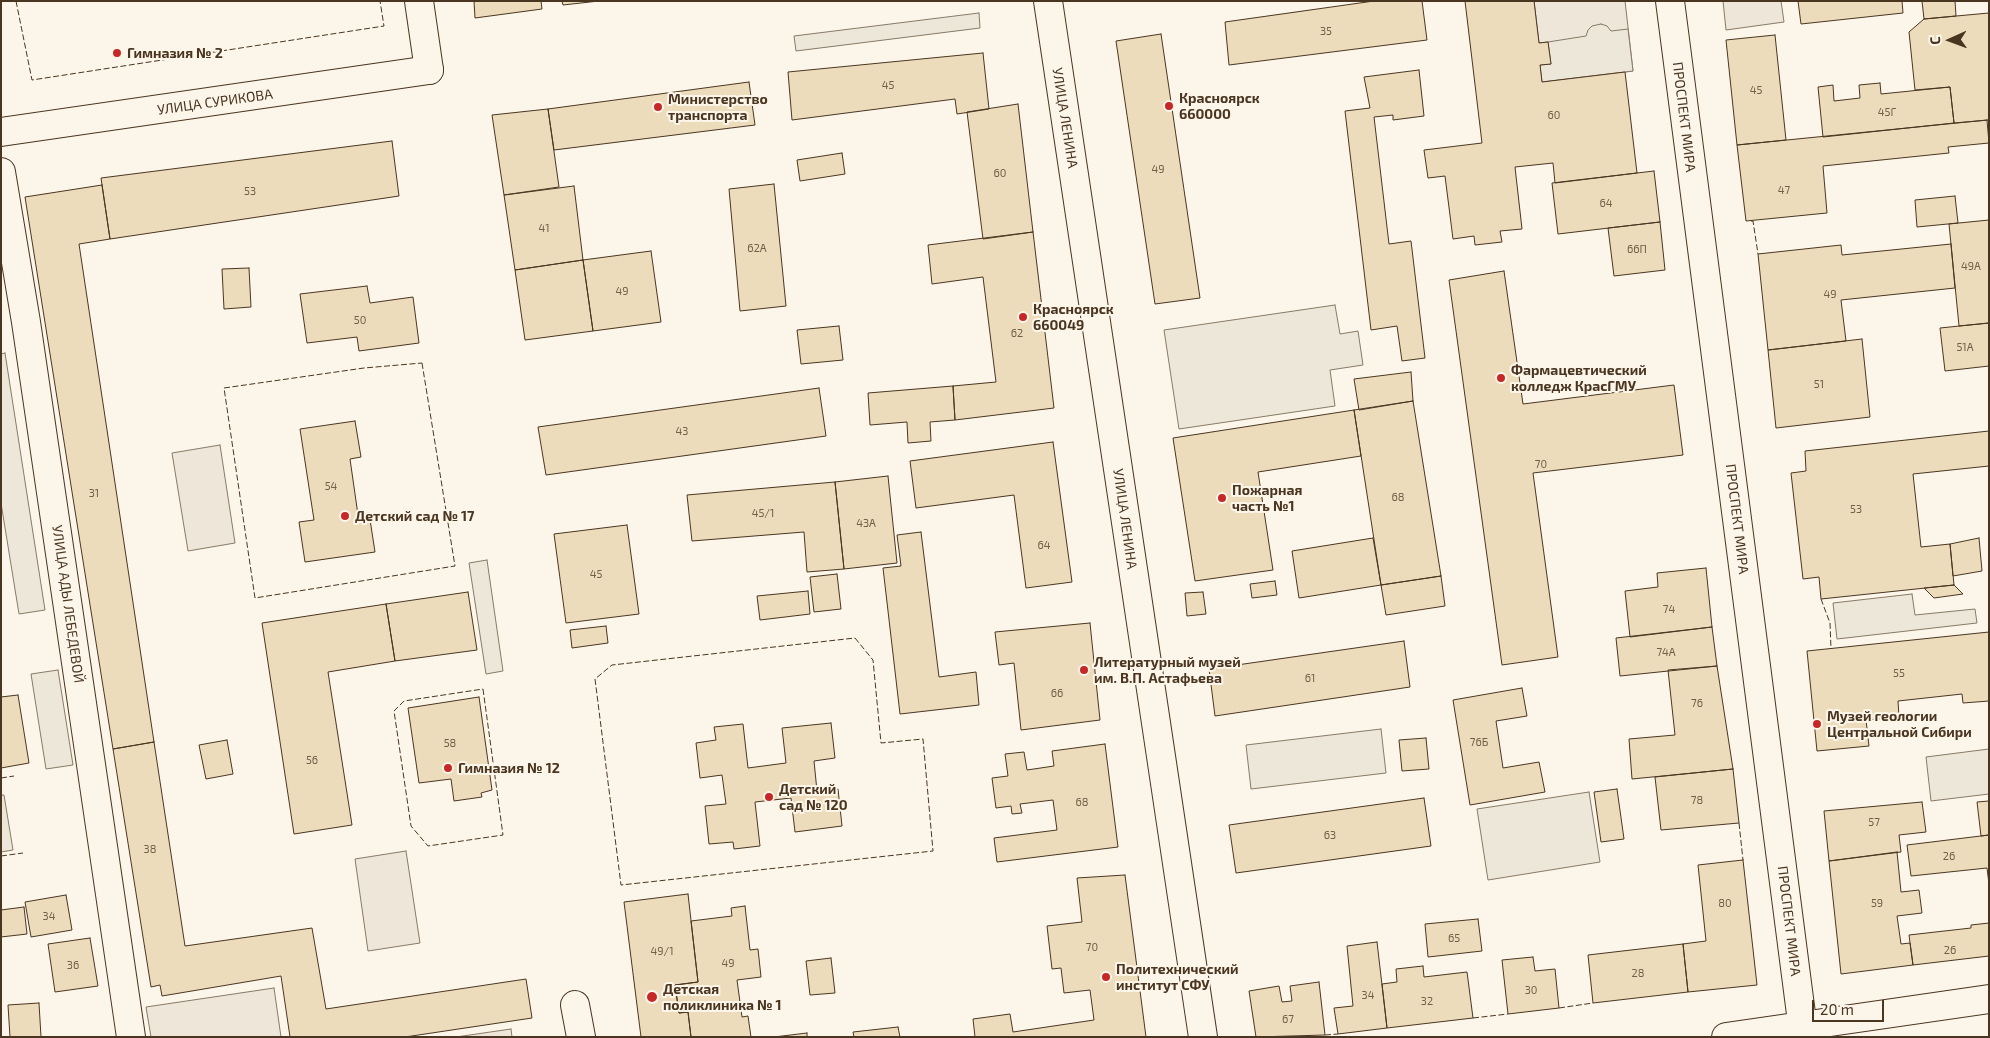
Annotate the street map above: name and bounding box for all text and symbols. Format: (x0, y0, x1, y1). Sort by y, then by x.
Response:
north arrow (1925, 15, 1975, 65)
house number: 35 (1320, 24, 1332, 38)
text: С (1926, 36, 1943, 45)
place label: Гимназия № 2 (127, 45, 223, 61)
marker: Гимназия № 2 (111, 47, 123, 59)
street label: ПРОСПЕКТ МИРА (1669, 61, 1699, 173)
street label: УЛИЦА ЛЕНИНА (1049, 67, 1081, 169)
house number: 45 (882, 78, 894, 92)
house number: 45 (1750, 83, 1762, 97)
street label: УЛИЦА СУРИКОВА (156, 86, 274, 118)
place label: Красноярск 660000 (1179, 90, 1260, 122)
place label: Министерство транспорта (668, 91, 768, 124)
marker: Красноярск 660000 (1163, 100, 1175, 112)
marker: Министерство транспорта (652, 101, 664, 113)
house number: 45Г (1878, 105, 1896, 119)
house number: 60 (1548, 108, 1560, 122)
house number: 49 (1151, 162, 1165, 176)
house number: 60 (994, 166, 1006, 180)
house number: 47 (1778, 183, 1790, 197)
house number: 53 (244, 184, 256, 198)
house number: 64 (1599, 196, 1613, 210)
house number: 41 (538, 221, 550, 235)
house number: 62А (747, 241, 767, 255)
house number: 66П (1627, 242, 1647, 256)
house number: 49А (1961, 259, 1981, 273)
house number: 49 (615, 284, 629, 298)
house number: 49 (1823, 287, 1837, 301)
place label: Красноярск 660049 (1033, 301, 1114, 334)
marker: Красноярск 660049 (1017, 311, 1029, 323)
house number: 50 (354, 313, 366, 327)
house number: 62 (1011, 326, 1023, 340)
house number: 51А (1956, 340, 1974, 354)
place label: Фармацевтический колледж КрасГМУ (1511, 362, 1647, 394)
marker: Фармацевтический колледж КрасГМУ (1495, 372, 1507, 384)
house number: 51 (1814, 377, 1824, 391)
house number: 43 (676, 424, 688, 438)
house number: 70 (1535, 457, 1547, 471)
street label: ПРОСПЕКТ МИРА (1722, 463, 1752, 575)
street label: УЛИЦА ЛЕНИНА (1110, 468, 1140, 570)
house number: 54 (325, 479, 337, 493)
place label: Пожарная часть №1 (1232, 482, 1302, 514)
house number: 31 (89, 486, 99, 500)
house number: 68 (1392, 490, 1404, 504)
marker: Пожарная часть №1 (1216, 492, 1228, 504)
house number: 53 (1850, 502, 1862, 516)
house number: 45/1 (752, 506, 774, 520)
place label: Детский сад № 17 (355, 508, 474, 524)
marker: Детский сад № 17 (339, 510, 351, 522)
house number: 43А (856, 516, 876, 530)
street label: УЛИЦА АДЫ ЛЕБЕДЕВОЙ (49, 524, 87, 684)
house number: 64 (1037, 538, 1051, 552)
house number: 45 (590, 567, 602, 581)
house number: 74 (1663, 602, 1675, 616)
house number: 74А (1656, 645, 1676, 659)
place label: Литературный музей им. В.П. Астафьева (1094, 654, 1241, 686)
marker: Литературный музей им. В.П. Астафьева (1078, 664, 1090, 676)
house number: 55 (1893, 666, 1905, 680)
house number: 61 (1305, 671, 1315, 685)
house number: 66 (1051, 686, 1063, 700)
house number: 76 (1691, 696, 1703, 710)
place label: Музей геологии Центральной Сибири (1827, 708, 1972, 740)
marker: Музей геологии Центральной Сибири (1811, 718, 1823, 730)
house number: 76Б (1470, 735, 1488, 749)
house number: 58 (444, 736, 456, 750)
house number: 56 (306, 753, 318, 767)
place label: Гимназия № 12 (458, 760, 560, 776)
marker: Гимназия № 12 (442, 762, 454, 774)
place label: Детский сад № 120 (779, 781, 848, 814)
marker: Детский сад № 120 (763, 791, 775, 803)
house number: 78 (1691, 793, 1703, 807)
house number: 68 (1076, 795, 1088, 809)
house number: 57 (1868, 815, 1880, 829)
house number: 63 (1324, 828, 1336, 842)
house number: 38 (144, 842, 156, 856)
house number: 26 (1943, 849, 1955, 863)
street label: ПРОСПЕКТ МИРА (1774, 865, 1804, 977)
house number: 80 (1718, 896, 1732, 910)
house number: 59 (1871, 896, 1883, 910)
house number: 34 (43, 909, 55, 923)
house number: 65 (1448, 931, 1460, 945)
house number: 70 (1086, 940, 1098, 954)
house number: 26 (1944, 943, 1956, 957)
house number: 49/1 (650, 944, 674, 958)
house number: 49 (721, 956, 735, 970)
house number: 36 (67, 958, 79, 972)
place label: Политехнический институт СФУ (1116, 961, 1239, 994)
house number: 28 (1632, 966, 1644, 980)
marker: Политехнический институт СФУ (1100, 971, 1112, 983)
place label: Детская поликлиника № 1 (663, 981, 782, 1014)
house number: 30 (1525, 983, 1537, 997)
house number: 34 (1362, 988, 1374, 1002)
marker: Детская поликлиника № 1 (645, 990, 659, 1004)
scale bar (1815, 990, 1888, 1022)
house number: 32 (1421, 994, 1433, 1008)
text: 20 m (1820, 1000, 1854, 1018)
house number: 67 (1282, 1012, 1294, 1026)

